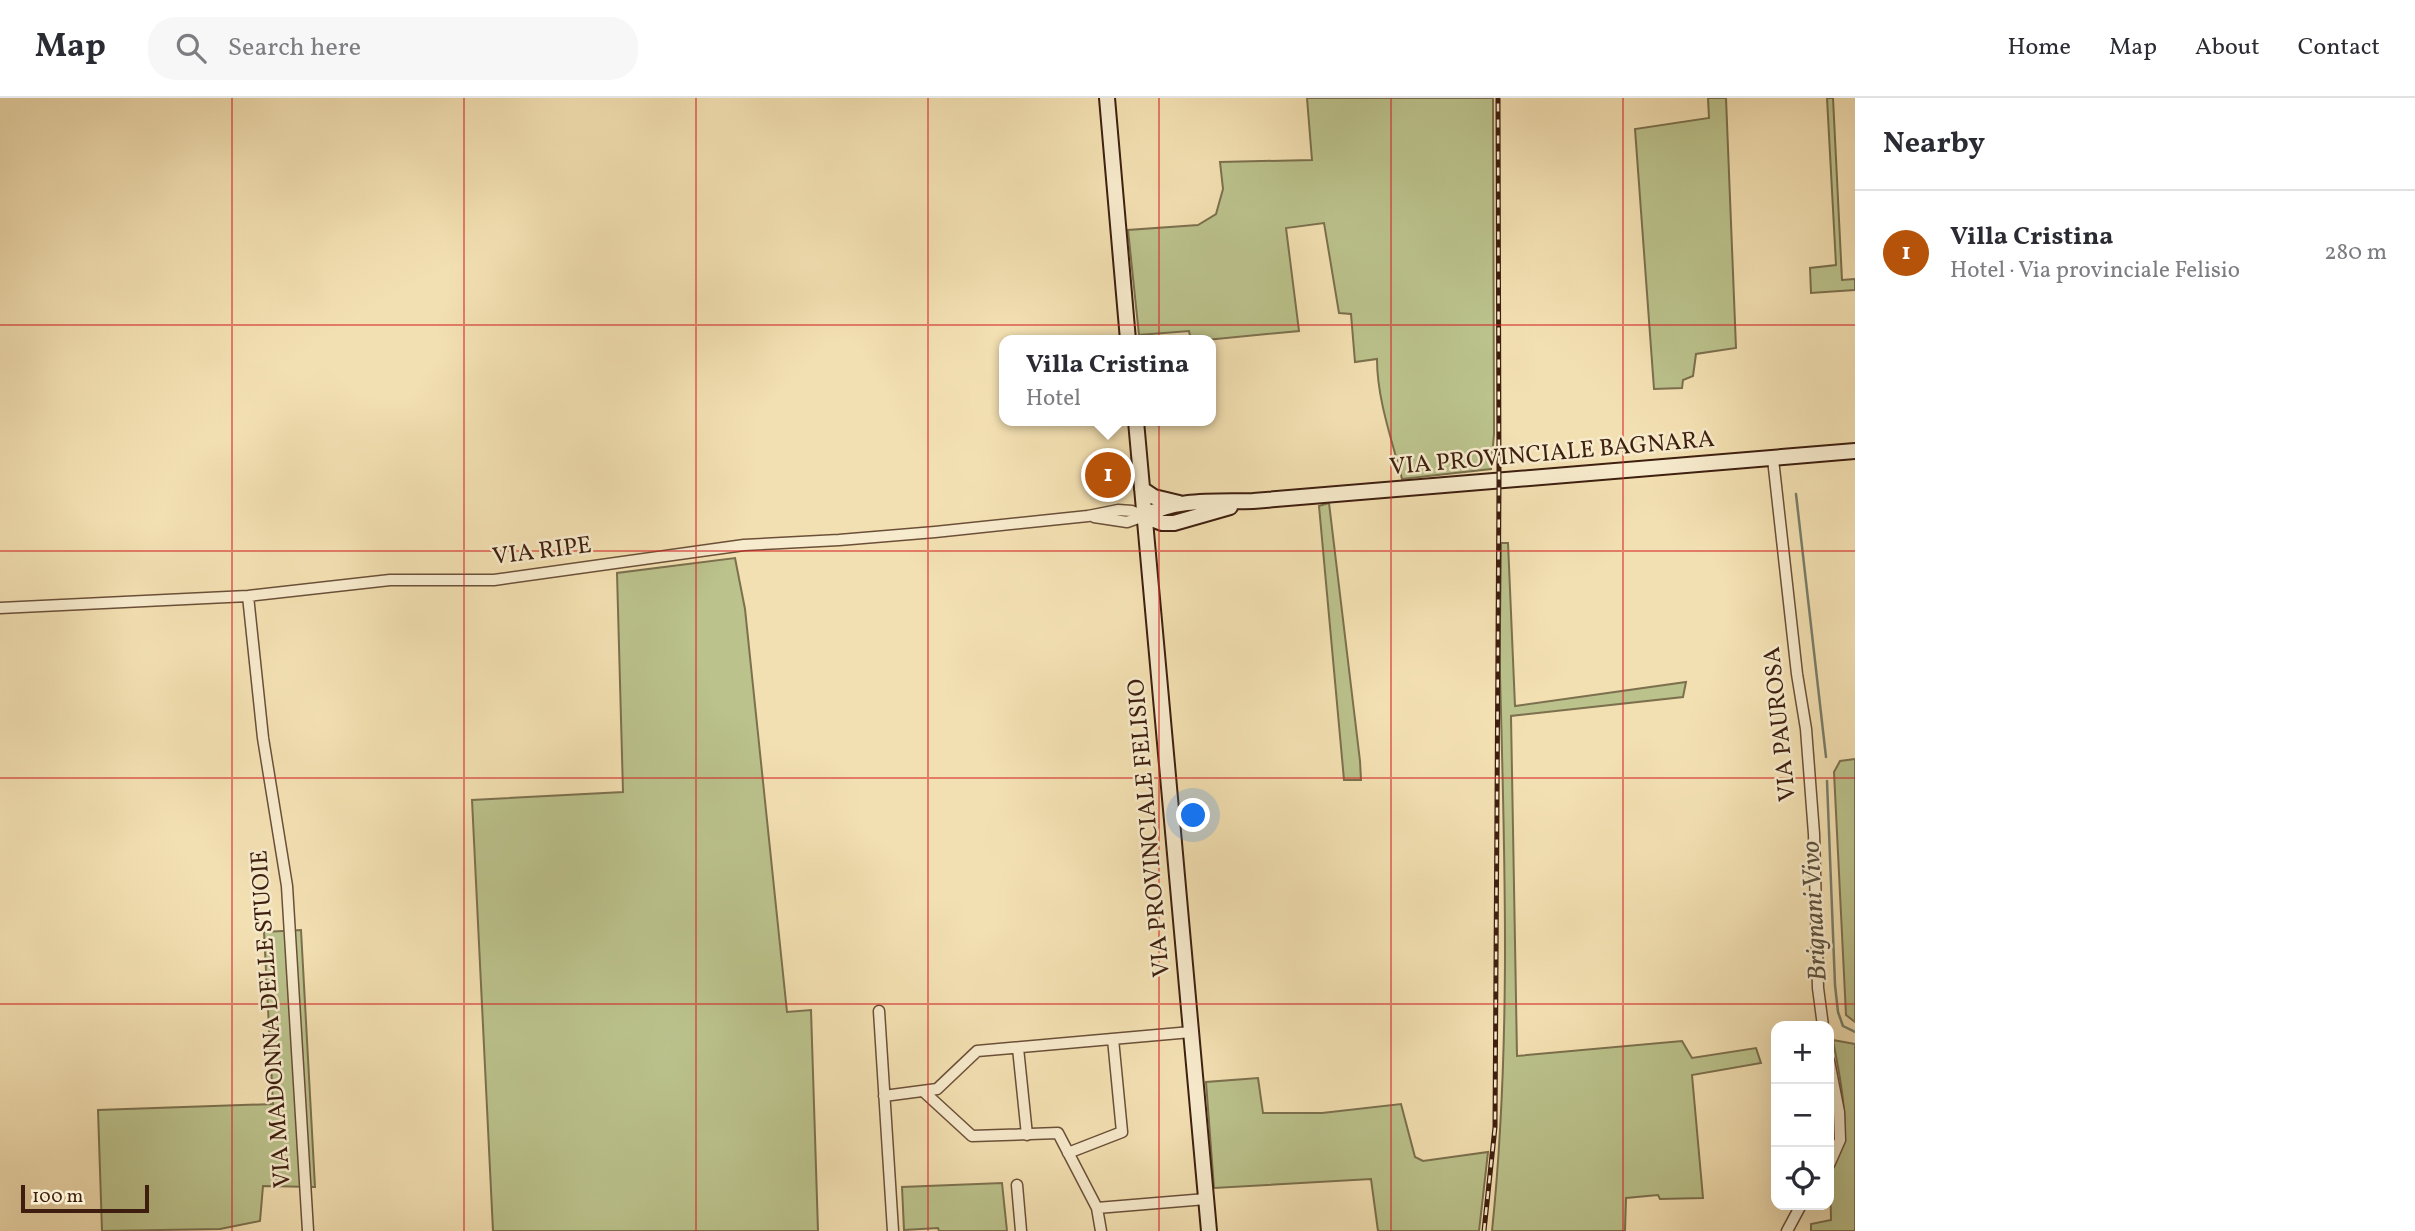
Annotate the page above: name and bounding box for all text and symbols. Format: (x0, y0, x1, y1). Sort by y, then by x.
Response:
search box (148, 17, 638, 80)
text: Map (35, 25, 106, 71)
icon: search (172, 29, 210, 67)
text: Search here (228, 30, 361, 66)
text: Home (2007, 31, 2071, 65)
text: Map (2109, 31, 2157, 65)
text: About (2195, 31, 2260, 65)
text: Contact (2298, 31, 2380, 65)
text: Nearby (1883, 123, 1985, 165)
text: Villa Cristina (1950, 219, 2113, 255)
text: 1 (1901, 237, 1911, 269)
text: 280 m (2324, 237, 2387, 269)
text: Hotel · Via provinciale Felisio (1950, 255, 2240, 287)
popup (999, 335, 1216, 426)
text: Villa Cristina (1026, 347, 1189, 383)
text: Hotel (1026, 383, 1081, 415)
street label: VIA PROVINCIALE BAGNARA (1388, 423, 1716, 485)
pin: 1 (1085, 449, 1131, 501)
street label: VIA RIPE (490, 529, 594, 575)
street label: VIA PAUROSA (1756, 645, 1806, 803)
street label: VIA PROVINCIALE FELISIO (1120, 677, 1180, 979)
your location (1176, 798, 1210, 832)
water label: Brignani Vivo (1793, 840, 1837, 982)
street label: VIA MADONNA DELLE STUOIE (243, 849, 301, 1189)
map controls (1771, 1021, 1834, 1210)
button: + (1771, 1021, 1834, 1084)
button: − (1771, 1084, 1834, 1147)
button: locate (1771, 1147, 1834, 1210)
scale bar (21, 1182, 149, 1214)
text: 100 m (32, 1184, 83, 1210)

